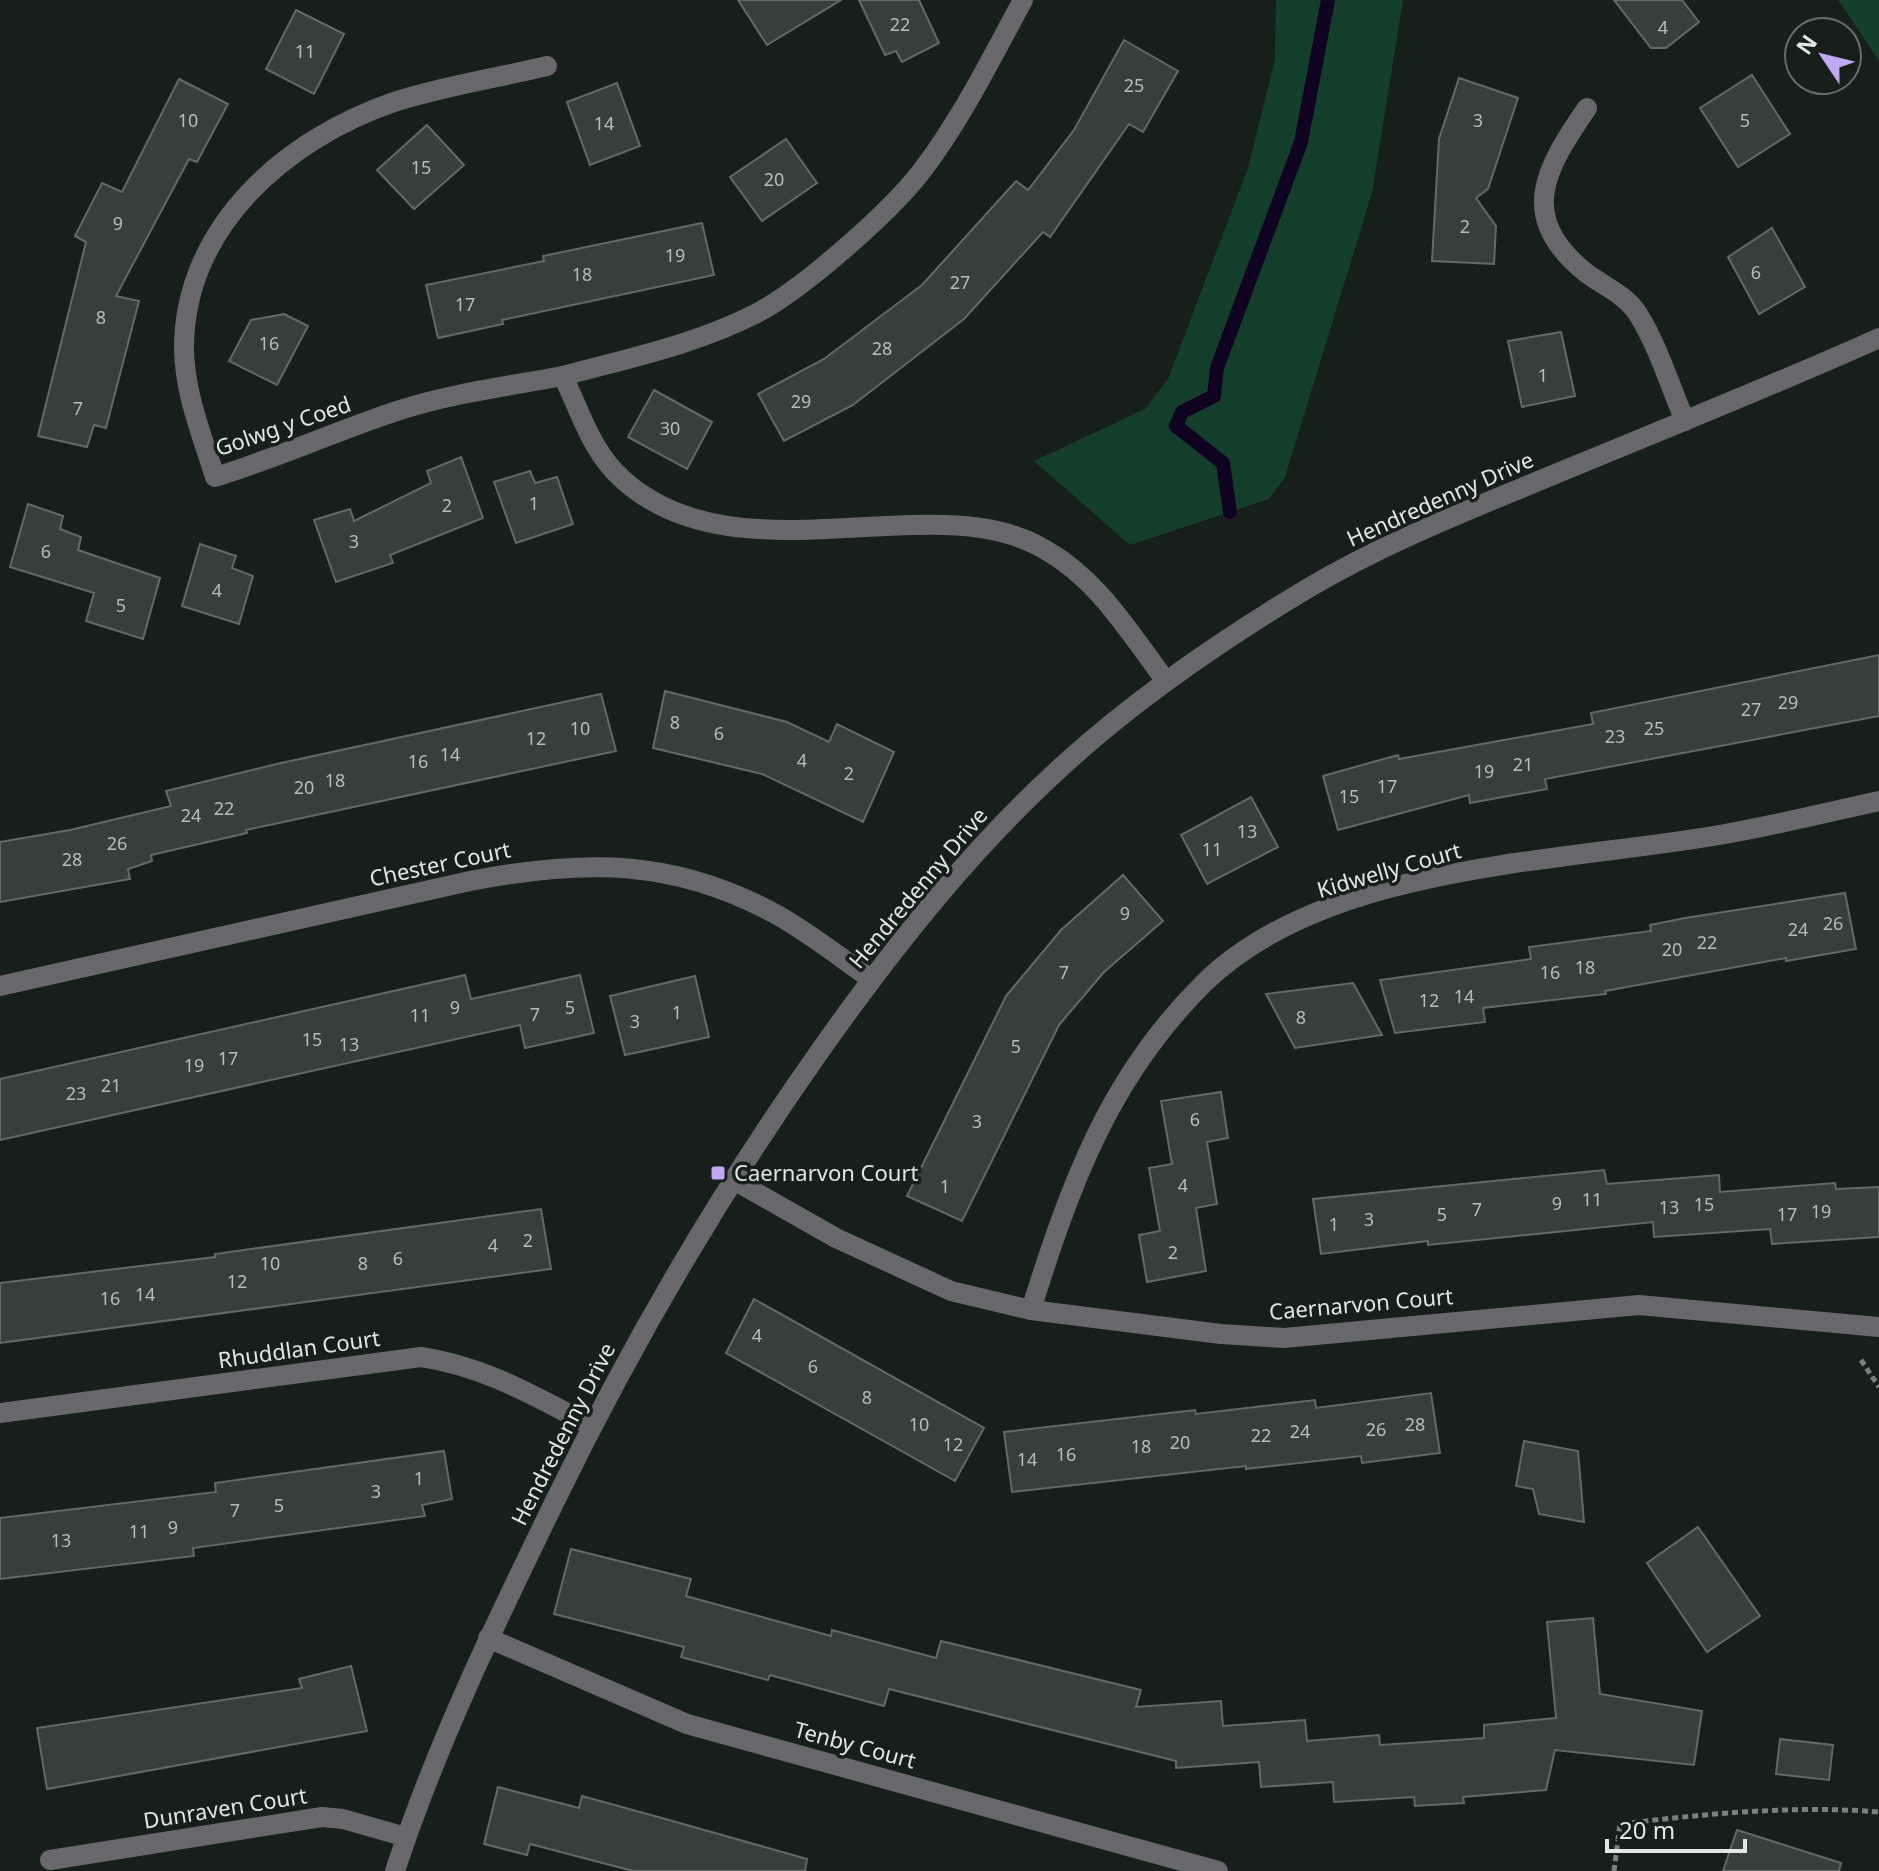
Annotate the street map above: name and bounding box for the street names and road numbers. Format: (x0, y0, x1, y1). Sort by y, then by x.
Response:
street label: Golwg y Coed (211, 388, 355, 462)
street label: Hendredenny Drive (1342, 443, 1538, 553)
street label: Hendredenny Drive (841, 801, 993, 974)
street label: Chester Court (367, 833, 513, 893)
street label: Kidwelly Court (1313, 834, 1464, 904)
street label: Caernarvon Court (1268, 1280, 1454, 1326)
street label: Rhuddlan Court (216, 1322, 382, 1374)
street label: Hendredenny Drive (503, 1337, 621, 1530)
street label: Tenby Court (791, 1713, 919, 1775)
street label: Dunraven Court (141, 1779, 309, 1835)

